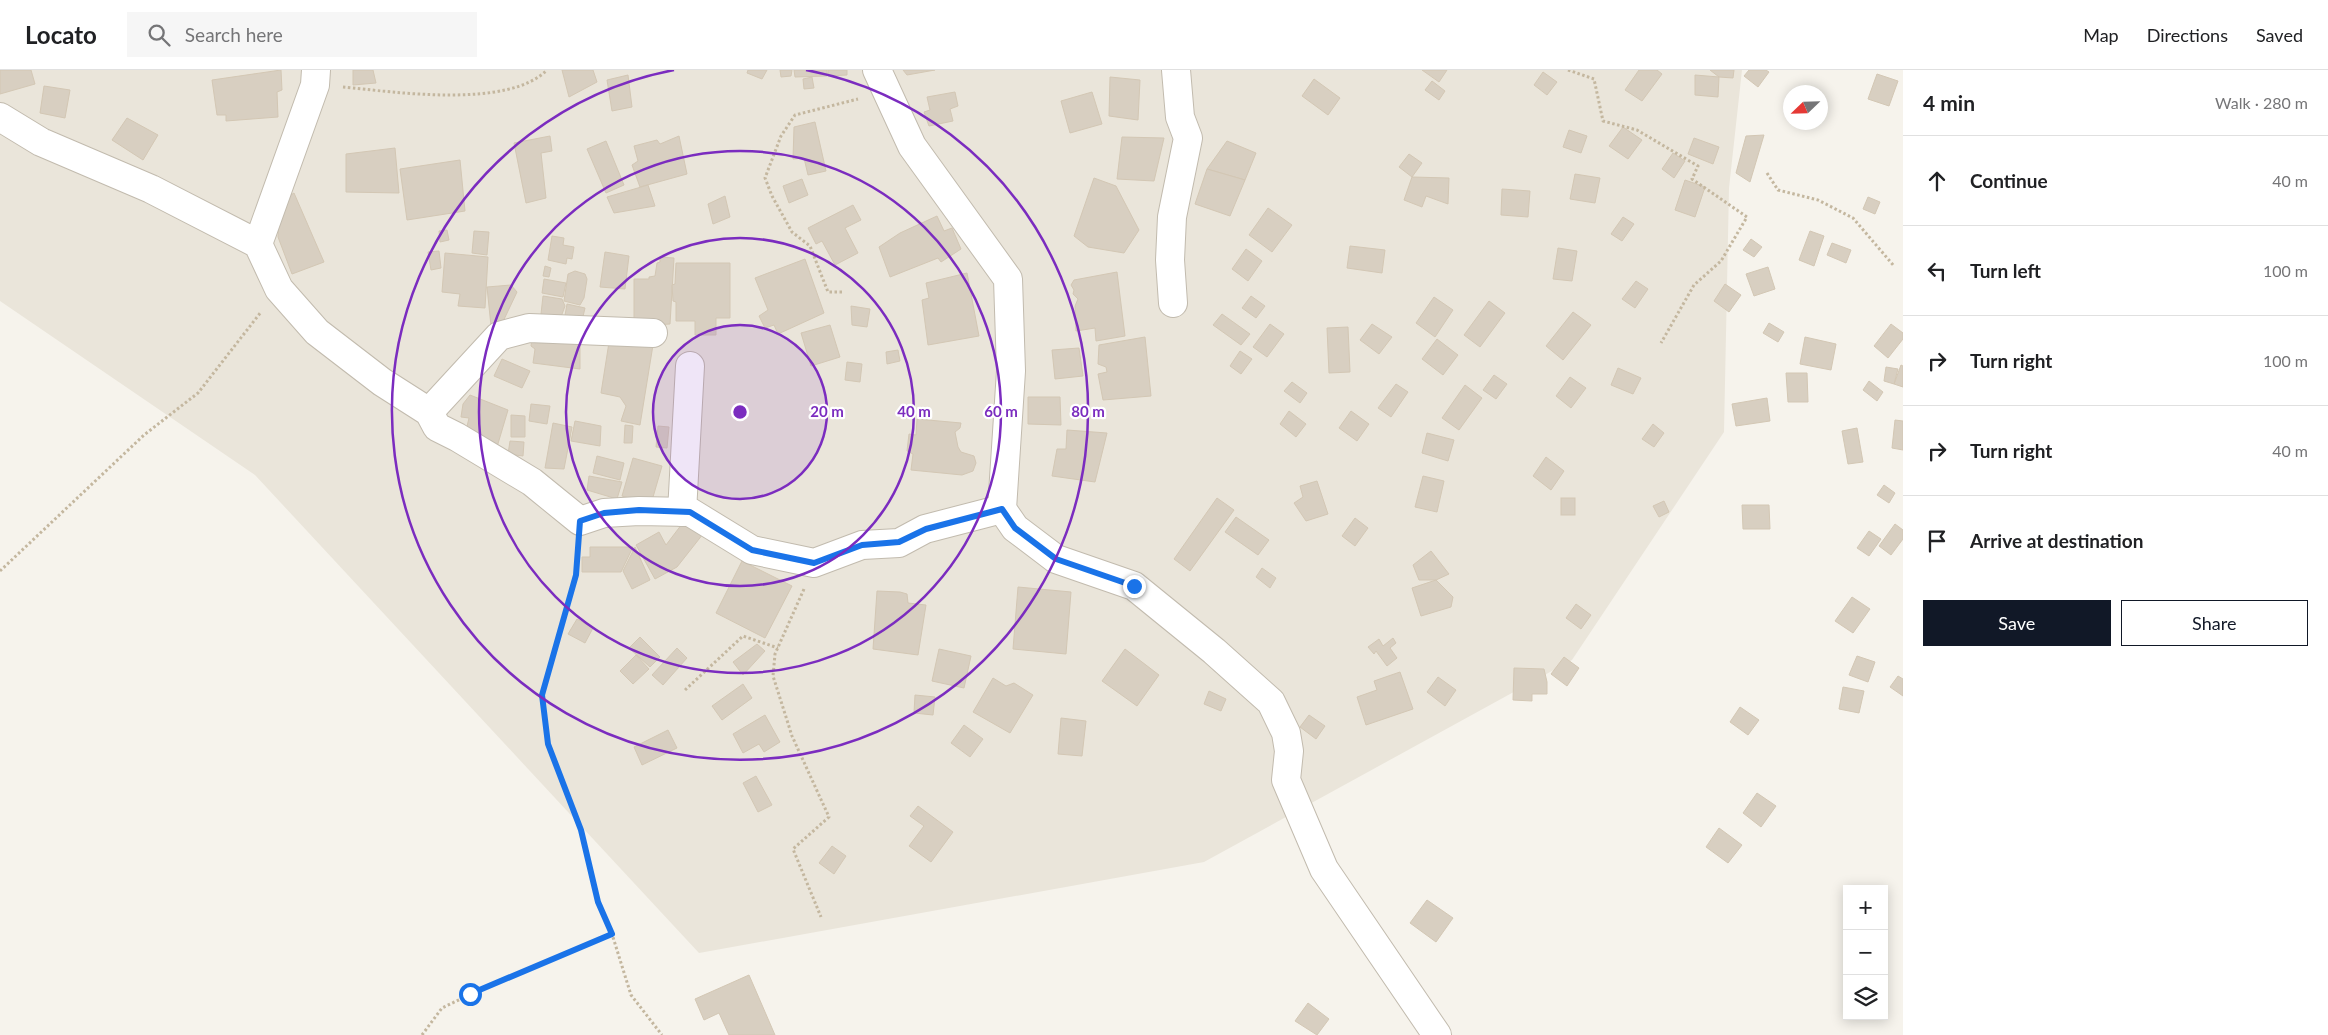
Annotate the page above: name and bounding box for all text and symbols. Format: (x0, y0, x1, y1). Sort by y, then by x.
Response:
search box (127, 12, 477, 57)
text: Locato (25, 20, 97, 49)
icon: search (145, 21, 173, 49)
text: Search here (185, 23, 283, 46)
text: Map (2083, 24, 2119, 46)
text: Directions (2147, 24, 2228, 46)
text: Saved (2256, 24, 2303, 46)
north arrow (1783, 85, 1828, 130)
text: 4 min (1923, 90, 1975, 115)
text: Walk · 280 m (2215, 93, 2308, 112)
icon: ahead (1923, 167, 1951, 195)
text: Continue (1970, 169, 2048, 192)
text: 40 m (2272, 171, 2308, 190)
icon: left (1923, 257, 1951, 285)
text: Turn left (1970, 259, 2041, 282)
text: 100 m (2263, 261, 2308, 280)
icon: right (1923, 347, 1951, 375)
text: Turn right (1970, 349, 2052, 372)
text: 100 m (2263, 351, 2308, 370)
text: 20 m (810, 402, 844, 420)
text: 40 m (897, 402, 931, 420)
text: 60 m (984, 402, 1018, 420)
text: 80 m (1071, 402, 1105, 420)
centre of rings (731, 403, 749, 421)
icon: right (1923, 437, 1951, 465)
text: Turn right (1970, 439, 2052, 462)
text: 40 m (2272, 441, 2308, 460)
icon: arrive (1923, 527, 1951, 555)
text: Arrive at destination (1970, 529, 2143, 552)
route end (1123, 575, 1146, 598)
button: Save (1923, 600, 2111, 646)
button: Share (2121, 600, 2308, 646)
map controls (1843, 885, 1888, 1020)
button: + (1843, 885, 1888, 930)
button: − (1843, 930, 1888, 975)
button: layers (1843, 975, 1888, 1020)
route start (459, 983, 482, 1006)

